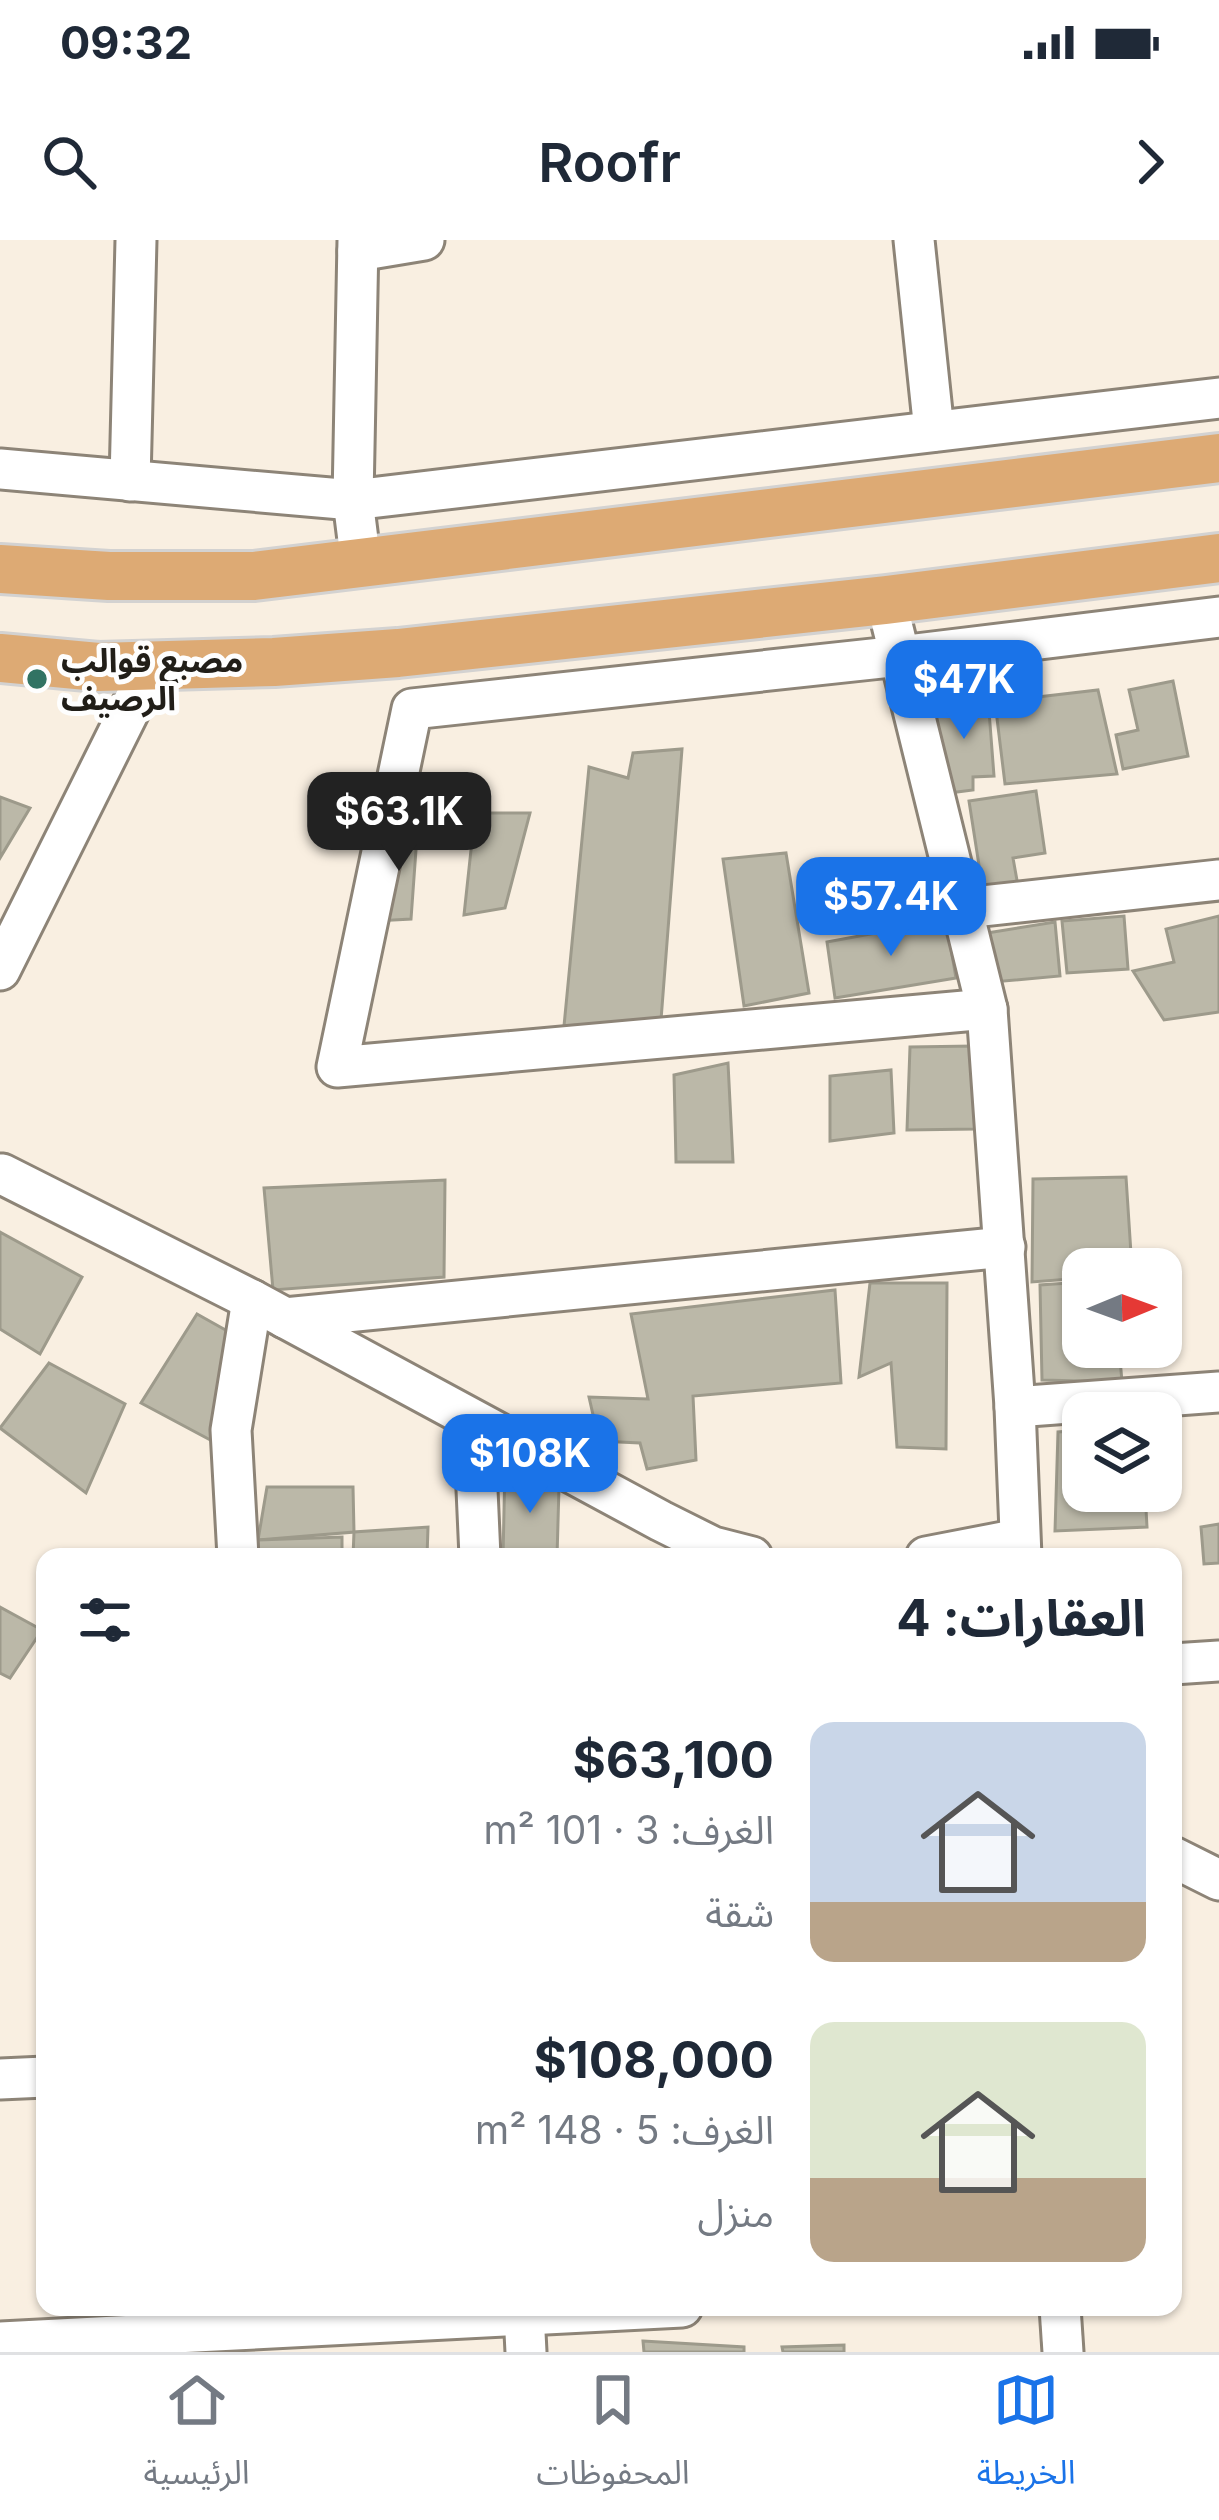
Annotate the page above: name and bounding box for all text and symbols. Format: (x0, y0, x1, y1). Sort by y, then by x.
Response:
text: 09:32 (60, 15, 192, 70)
icon: search (36, 129, 102, 195)
icon: forward (1117, 129, 1183, 195)
text: Roofr (538, 130, 681, 195)
place label: مصبع قوالب الرصيف (61, 640, 243, 718)
pin: $47K (893, 640, 1035, 742)
text: $47K (913, 655, 1015, 702)
marker: مصبع قوالب الرصيف (24, 666, 50, 692)
pin: $63.1K (301, 772, 497, 874)
text: $63.1K (334, 787, 464, 834)
pin: $57.4K (793, 857, 989, 959)
text: $57.4K (823, 872, 959, 919)
north arrow (1062, 1248, 1182, 1368)
map controls (1062, 1248, 1182, 1512)
button: layers (1062, 1392, 1182, 1512)
pin: $108K (446, 1414, 614, 1516)
text: $108K (469, 1429, 591, 1476)
icon: filters (72, 1587, 138, 1653)
text: العقارات: 4 (896, 1587, 1146, 1648)
text: $63,100 (572, 1729, 774, 1790)
icon: home (906, 1770, 1050, 1914)
text: الغرف: 3 · 101 m² (483, 1806, 774, 1853)
text: شقة (705, 1889, 774, 1936)
text: $108,000 (533, 2029, 774, 2090)
icon: home (906, 2070, 1050, 2214)
text: الغرف: 5 · 148 m² (475, 2106, 774, 2153)
text: منزل (698, 2189, 774, 2236)
tab: الرئيسية (143, 2367, 250, 2508)
tab: المحفوظات (537, 2367, 690, 2508)
tab: الخريطة (977, 2367, 1076, 2508)

